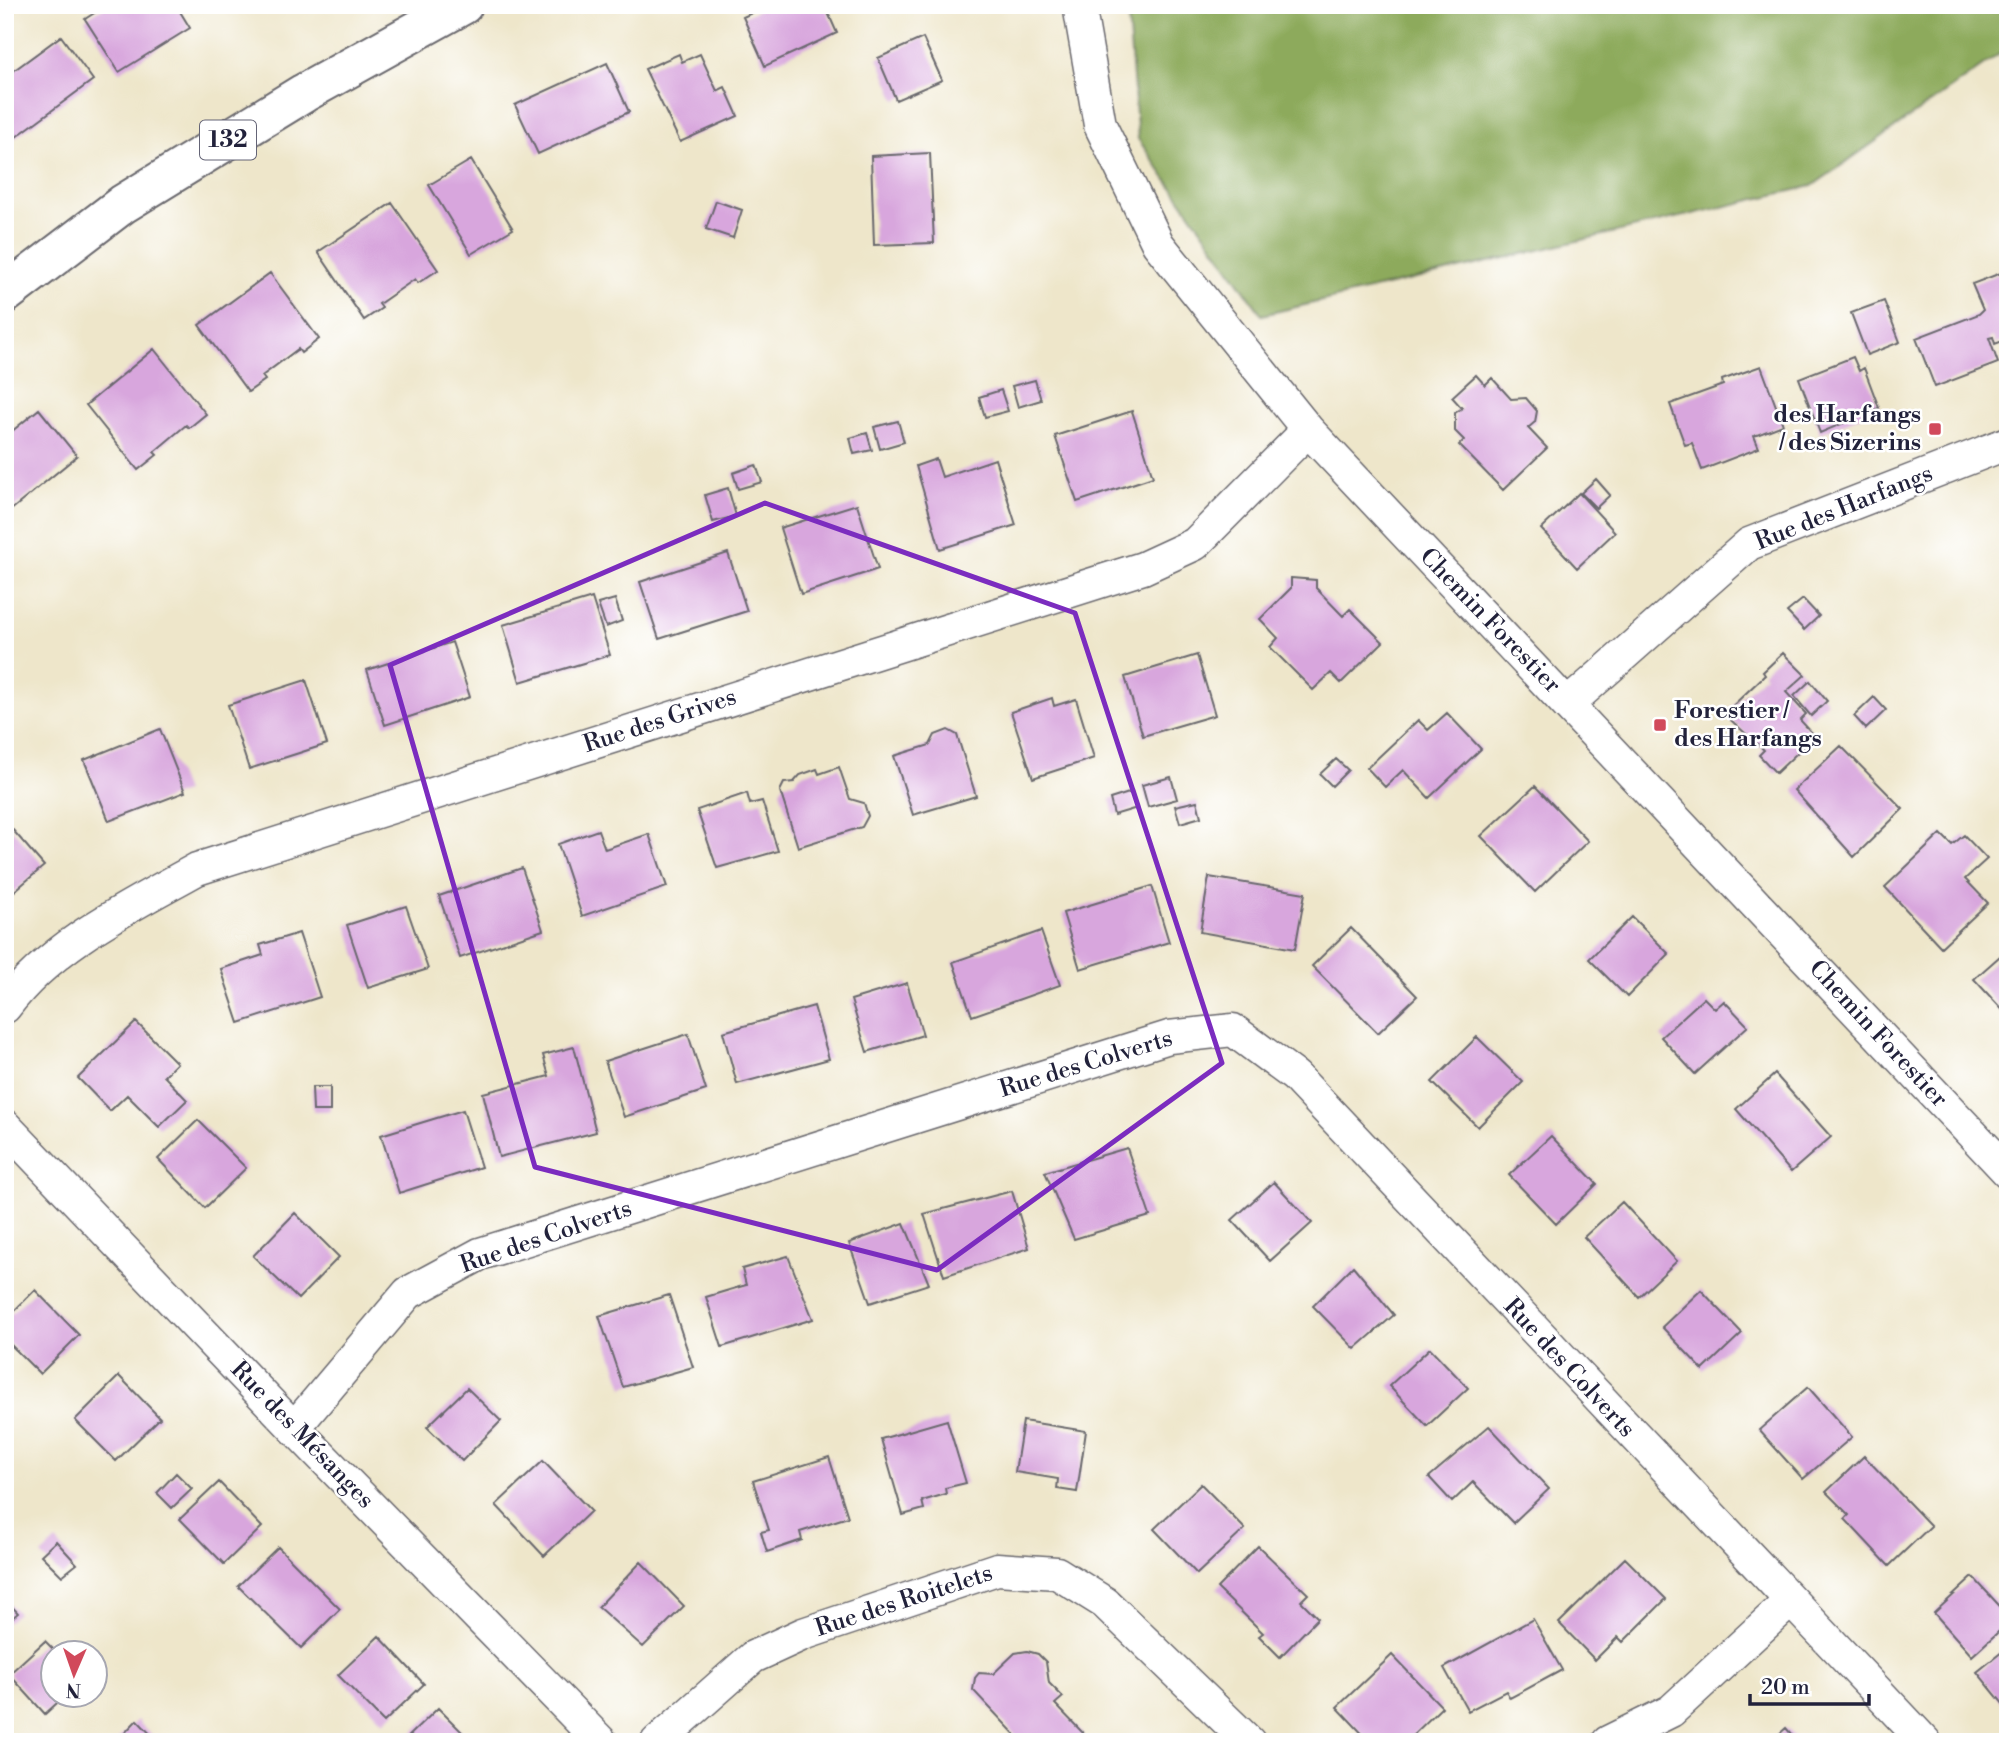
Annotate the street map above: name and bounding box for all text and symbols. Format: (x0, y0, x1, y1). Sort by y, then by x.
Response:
road number: 132 (200, 120, 256, 160)
place label: des Harfangs / des Sizerins (1773, 400, 1921, 458)
marker: des Harfangs / des Sizerins (1927, 421, 1943, 437)
street label: Rue des Harfangs (1751, 459, 1937, 557)
street label: Chemin Forestier (1413, 542, 1567, 700)
street label: Rue des Grives (580, 682, 740, 760)
place label: Forestier / des Harfangs (1674, 696, 1822, 754)
marker: Forestier / des Harfangs (1652, 717, 1668, 733)
street label: Chemin Forestier (1802, 954, 1954, 1114)
street label: Rue des Colverts (996, 1023, 1176, 1105)
street label: Rue des Colverts (456, 1194, 636, 1280)
street label: Rue des Colverts (1497, 1292, 1641, 1444)
street label: Rue des Mésanges (224, 1355, 380, 1515)
street label: Rue des Roitelets (812, 1558, 996, 1644)
north arrow (38, 1638, 108, 1708)
scale bar (1750, 1663, 1870, 1707)
text: 20 m (1761, 1675, 1810, 1701)
text: N (66, 1678, 81, 1702)

